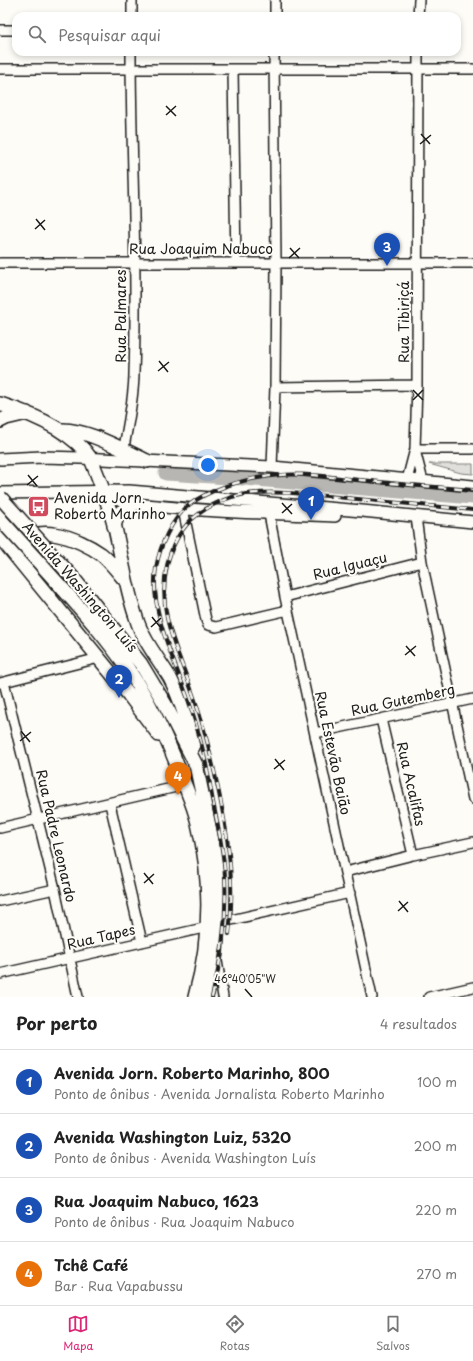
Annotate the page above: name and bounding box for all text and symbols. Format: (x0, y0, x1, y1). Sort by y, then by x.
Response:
search box (12, 12, 461, 56)
icon: search (26, 23, 48, 45)
text: Pesquisar aqui (58, 23, 161, 46)
pin: 3 (374, 233, 400, 266)
street label: Rua Joaquim Nabuco (129, 238, 273, 259)
street label: Rua Palmares (110, 269, 131, 363)
street label: Rua Tibiriçá (393, 281, 414, 363)
your location (198, 455, 218, 475)
place label: Avenida Jorn. Roberto Marinho (54, 487, 166, 524)
pin: 1 (298, 487, 324, 520)
bus stop icon: Avenida Jorn. Roberto Marinho (26, 493, 52, 519)
street label: Avenida Washington Luís (18, 517, 143, 656)
street label: Rua Iguaçu (311, 546, 389, 585)
pin: 2 (106, 665, 132, 698)
street label: Rua Gutemberg (349, 678, 457, 721)
street label: Rua Estevão Baião (310, 689, 357, 817)
street label: Rua Acalifas (392, 740, 431, 828)
pin: 4 (165, 762, 191, 795)
street label: Rua Padre Leonardo (31, 767, 82, 905)
street label: Rua Tapes (65, 918, 137, 955)
text: 46°40'05"W (214, 971, 276, 986)
text: Por perto (16, 1010, 97, 1036)
text: 4 resultados (380, 1014, 457, 1033)
text: Avenida Jorn. Roberto Marinho, 800 (54, 1061, 330, 1084)
text: 1 (26, 1072, 32, 1091)
text: 100 m (417, 1072, 457, 1091)
text: Ponto de ônibus · Avenida Jornalista Roberto Marinho (54, 1084, 385, 1103)
text: Avenida Washington Luiz, 5320 (54, 1125, 291, 1148)
text: 2 (24, 1136, 34, 1155)
text: 200 m (414, 1136, 457, 1155)
text: Ponto de ônibus · Avenida Washington Luís (54, 1148, 316, 1167)
text: Rua Joaquim Nabuco, 1623 (54, 1189, 259, 1212)
text: 3 (25, 1200, 33, 1219)
text: 220 m (415, 1200, 457, 1219)
text: Ponto de ônibus · Rua Joaquim Nabuco (54, 1212, 294, 1231)
text: Tchê Café (54, 1253, 128, 1276)
text: 4 (25, 1264, 33, 1283)
text: 270 m (416, 1264, 457, 1283)
text: Bar · Rua Vapabussu (54, 1276, 183, 1295)
tab: Mapa (63, 1313, 93, 1354)
tab: Rotas (220, 1313, 250, 1354)
tab: Salvos (376, 1313, 410, 1354)

